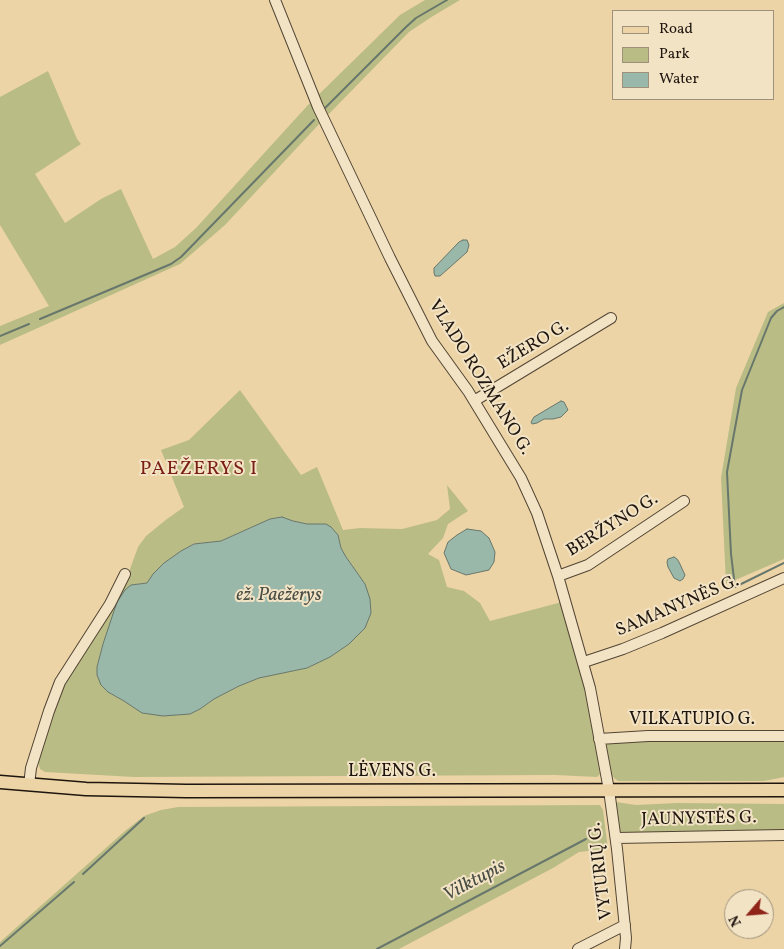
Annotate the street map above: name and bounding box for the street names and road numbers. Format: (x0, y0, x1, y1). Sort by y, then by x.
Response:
street label: VLADO ROZMANO G. (422, 296, 536, 460)
street label: EŽERO G. (494, 316, 574, 376)
street label: BERŽYNO G. (563, 489, 663, 563)
street label: SAMANYNĖS G. (613, 571, 743, 643)
street label: VILKATUPIO G. (629, 710, 755, 732)
street label: LĖVENS G. (348, 762, 436, 784)
street label: JAUNYSTĖS G. (641, 808, 757, 832)
street label: VYTURIŲ G. (585, 821, 619, 921)

